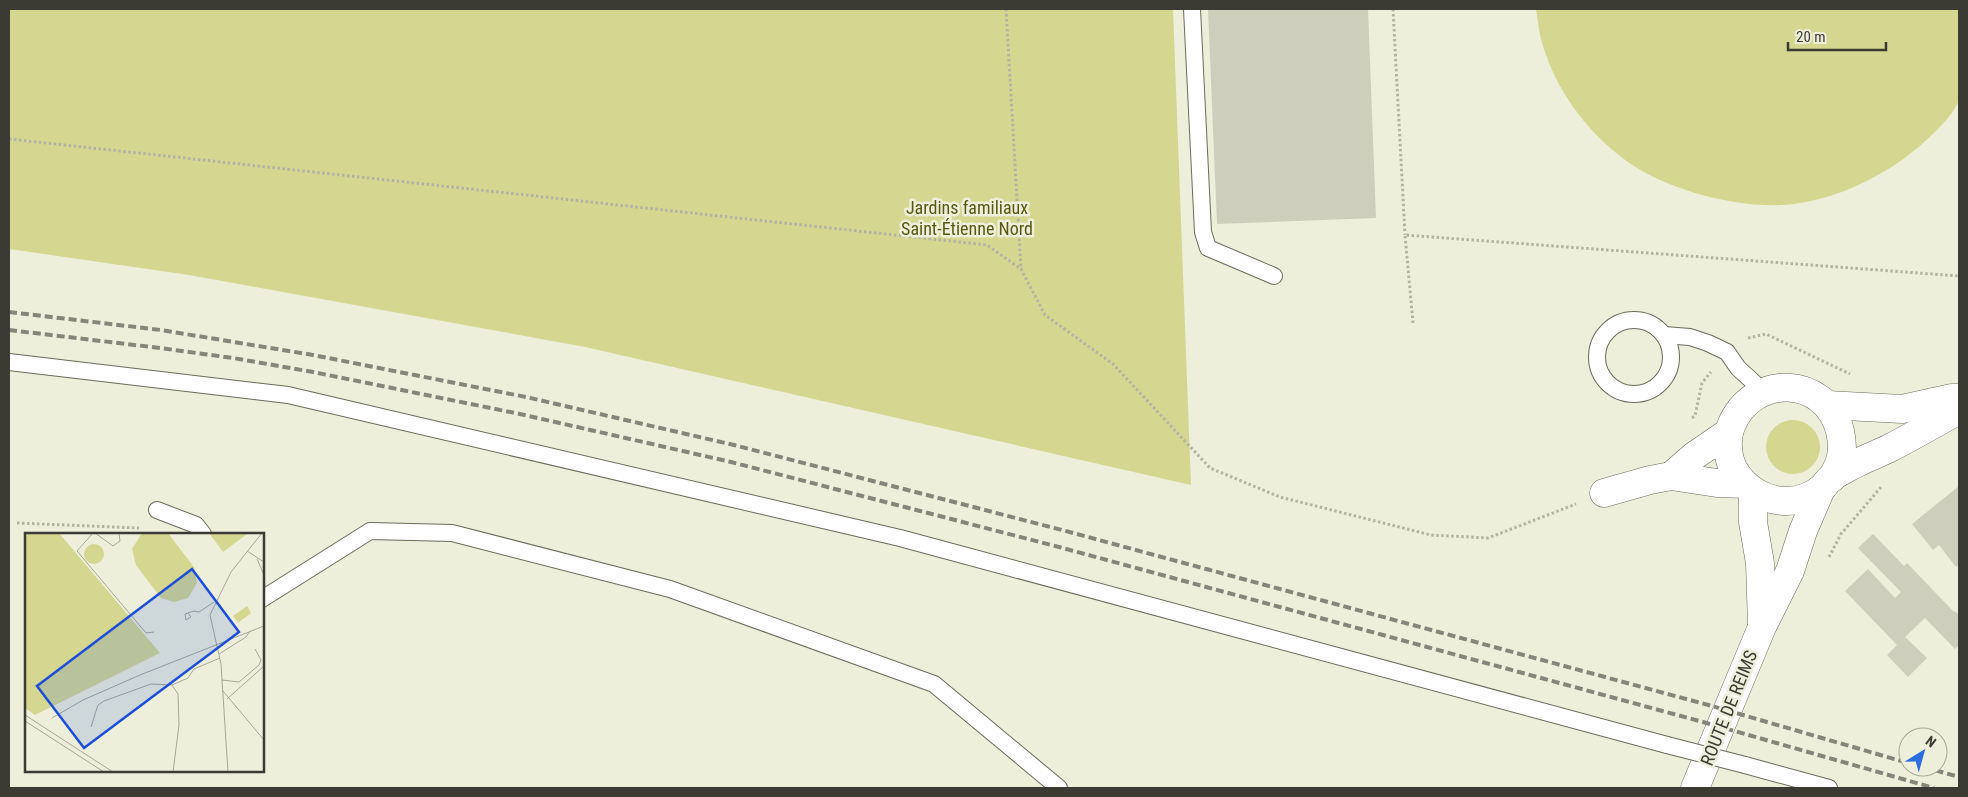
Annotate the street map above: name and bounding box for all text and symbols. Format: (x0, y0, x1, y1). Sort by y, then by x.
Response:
scale bar (1788, 20, 1886, 52)
text: 20 m (1796, 28, 1826, 46)
park label: Jardins familiaux Saint-Étienne Nord (901, 197, 1033, 239)
inset map (25, 533, 264, 772)
street label: ROUTE DE REIMS (1696, 647, 1761, 768)
north arrow (1898, 727, 1948, 777)
text: N (1923, 733, 1939, 751)

